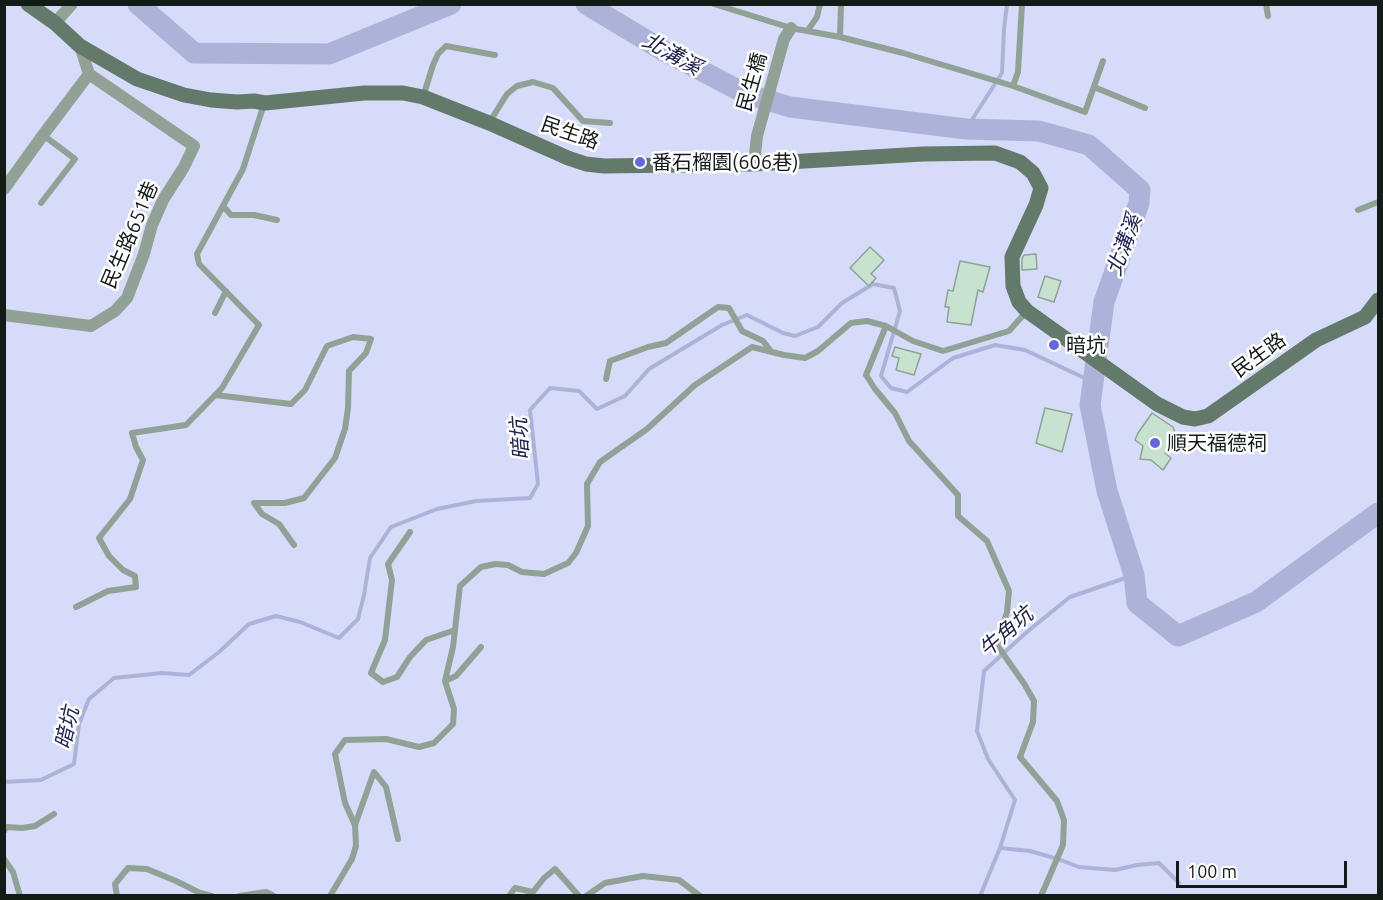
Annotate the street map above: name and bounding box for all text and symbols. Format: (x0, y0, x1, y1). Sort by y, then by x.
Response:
water label: 北溝溪 (638, 28, 706, 80)
street label: 民生橋 (732, 50, 772, 114)
street label: 民生路 (538, 112, 602, 154)
place label: 番石榴園(606巷) (652, 150, 798, 174)
marker: 番石榴園(606巷) (633, 155, 647, 169)
street label: 民生路651巷 (97, 178, 163, 292)
water label: 北溝溪 (1101, 211, 1147, 279)
street label: 民生路 (1228, 328, 1290, 382)
place label: 暗坑 (1066, 333, 1106, 357)
marker: 暗坑 (1047, 338, 1061, 352)
water label: 暗坑 (506, 417, 534, 461)
place label: 順天福德祠 (1167, 431, 1267, 455)
marker: 順天福德祠 (1148, 436, 1162, 450)
water label: 牛角坑 (974, 602, 1038, 662)
water label: 暗坑 (50, 705, 84, 751)
scale bar (1179, 849, 1350, 887)
text: 100 m (1187, 861, 1237, 881)

